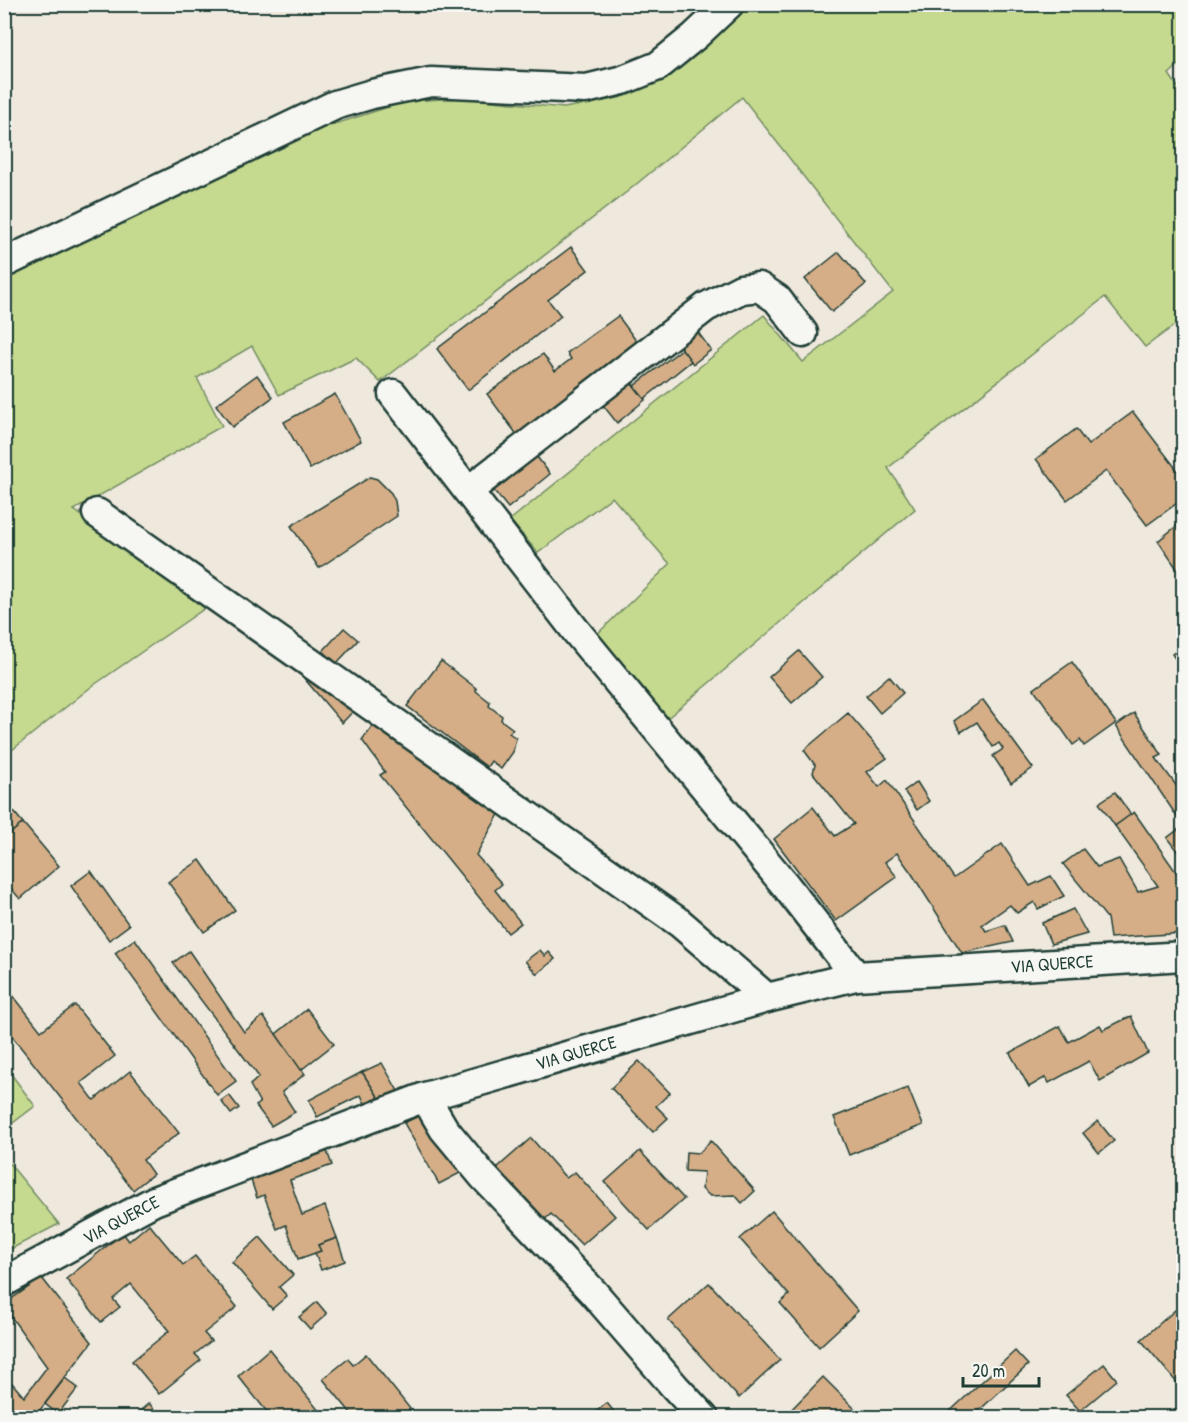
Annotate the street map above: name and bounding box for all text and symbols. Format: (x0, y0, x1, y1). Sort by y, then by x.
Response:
street label: VIA QUERCE (1010, 948, 1094, 979)
street label: VIA QUERCE (533, 1029, 619, 1076)
street label: VIA QUERCE (78, 1189, 163, 1250)
scale bar (963, 1350, 1040, 1388)
text: 20 m (972, 1358, 1005, 1383)

